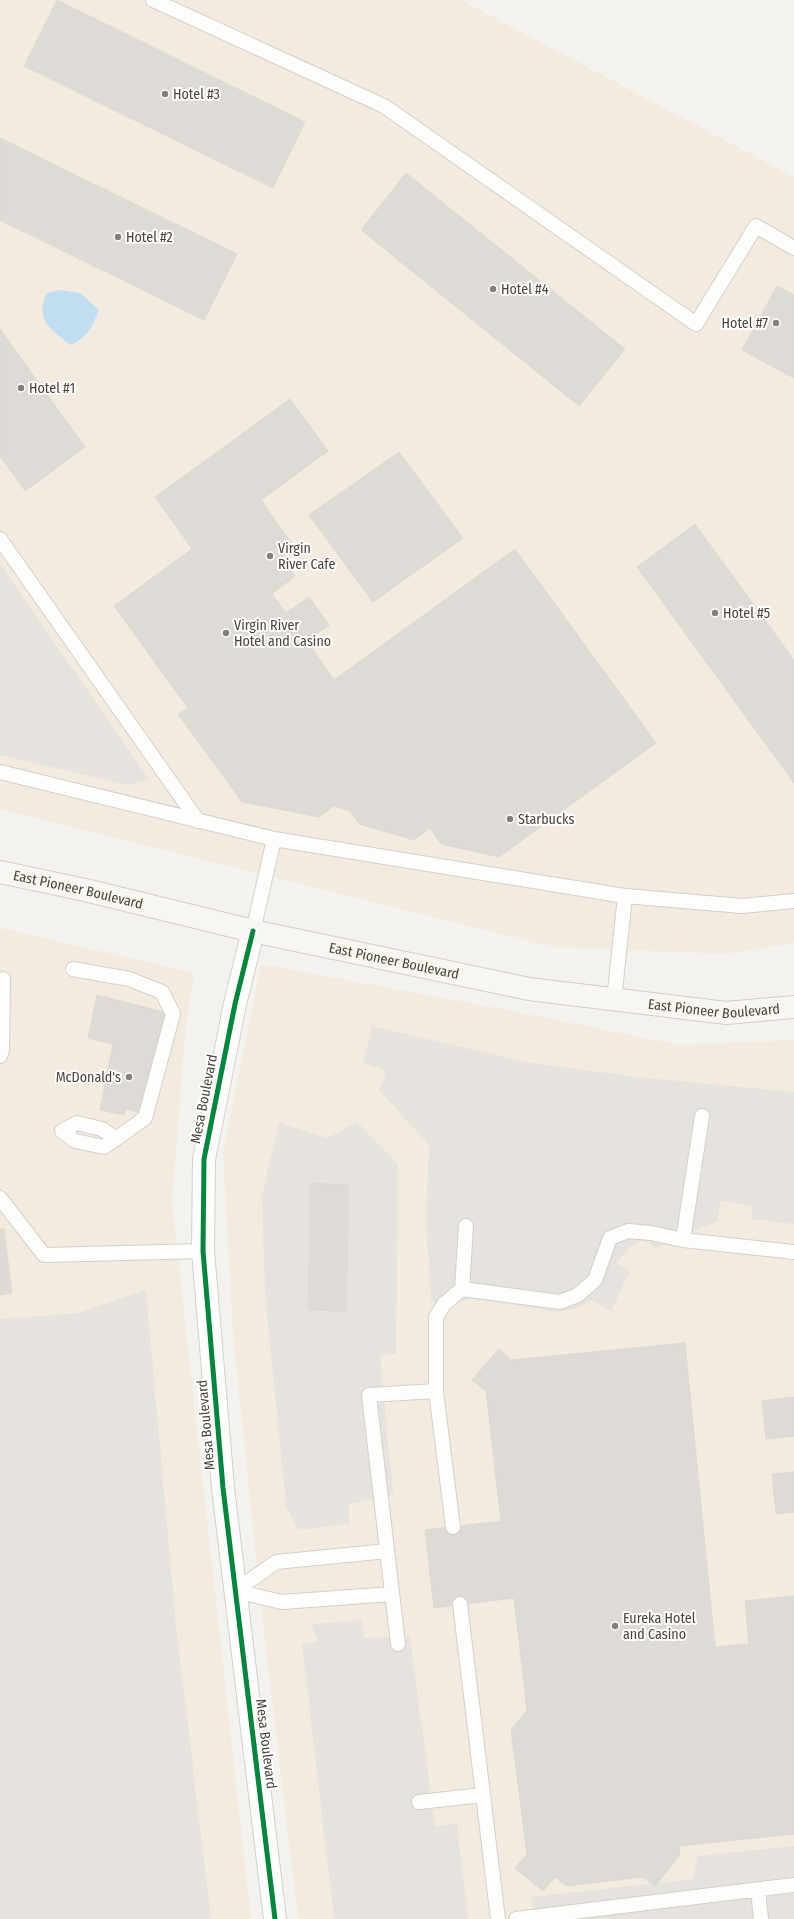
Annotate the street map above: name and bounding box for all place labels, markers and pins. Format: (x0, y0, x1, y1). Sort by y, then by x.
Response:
place label: Hotel #3 (173, 86, 220, 103)
marker: Hotel #3 (160, 89, 170, 99)
place label: Hotel #2 (126, 229, 173, 246)
marker: Hotel #2 (113, 232, 123, 242)
place label: Hotel #4 (501, 281, 549, 298)
marker: Hotel #4 (488, 284, 498, 294)
place label: Hotel #7 (722, 315, 768, 332)
marker: Hotel #7 (771, 318, 781, 328)
place label: Hotel #1 (29, 380, 75, 397)
marker: Hotel #1 (16, 383, 26, 393)
place label: Virgin River Cafe (278, 540, 335, 573)
marker: Virgin River Cafe (265, 551, 275, 561)
place label: Hotel #5 (723, 605, 770, 622)
marker: Hotel #5 (710, 608, 720, 618)
place label: Virgin River Hotel and Casino (234, 617, 331, 650)
marker: Virgin River Hotel and Casino (221, 628, 231, 638)
place label: Starbucks (518, 811, 574, 828)
marker: Starbucks (505, 814, 515, 824)
place label: McDonald's (56, 1069, 121, 1086)
marker: McDonald's (124, 1072, 134, 1082)
place label: Eureka Hotel and Casino (623, 1610, 696, 1643)
marker: Eureka Hotel and Casino (610, 1621, 620, 1631)

